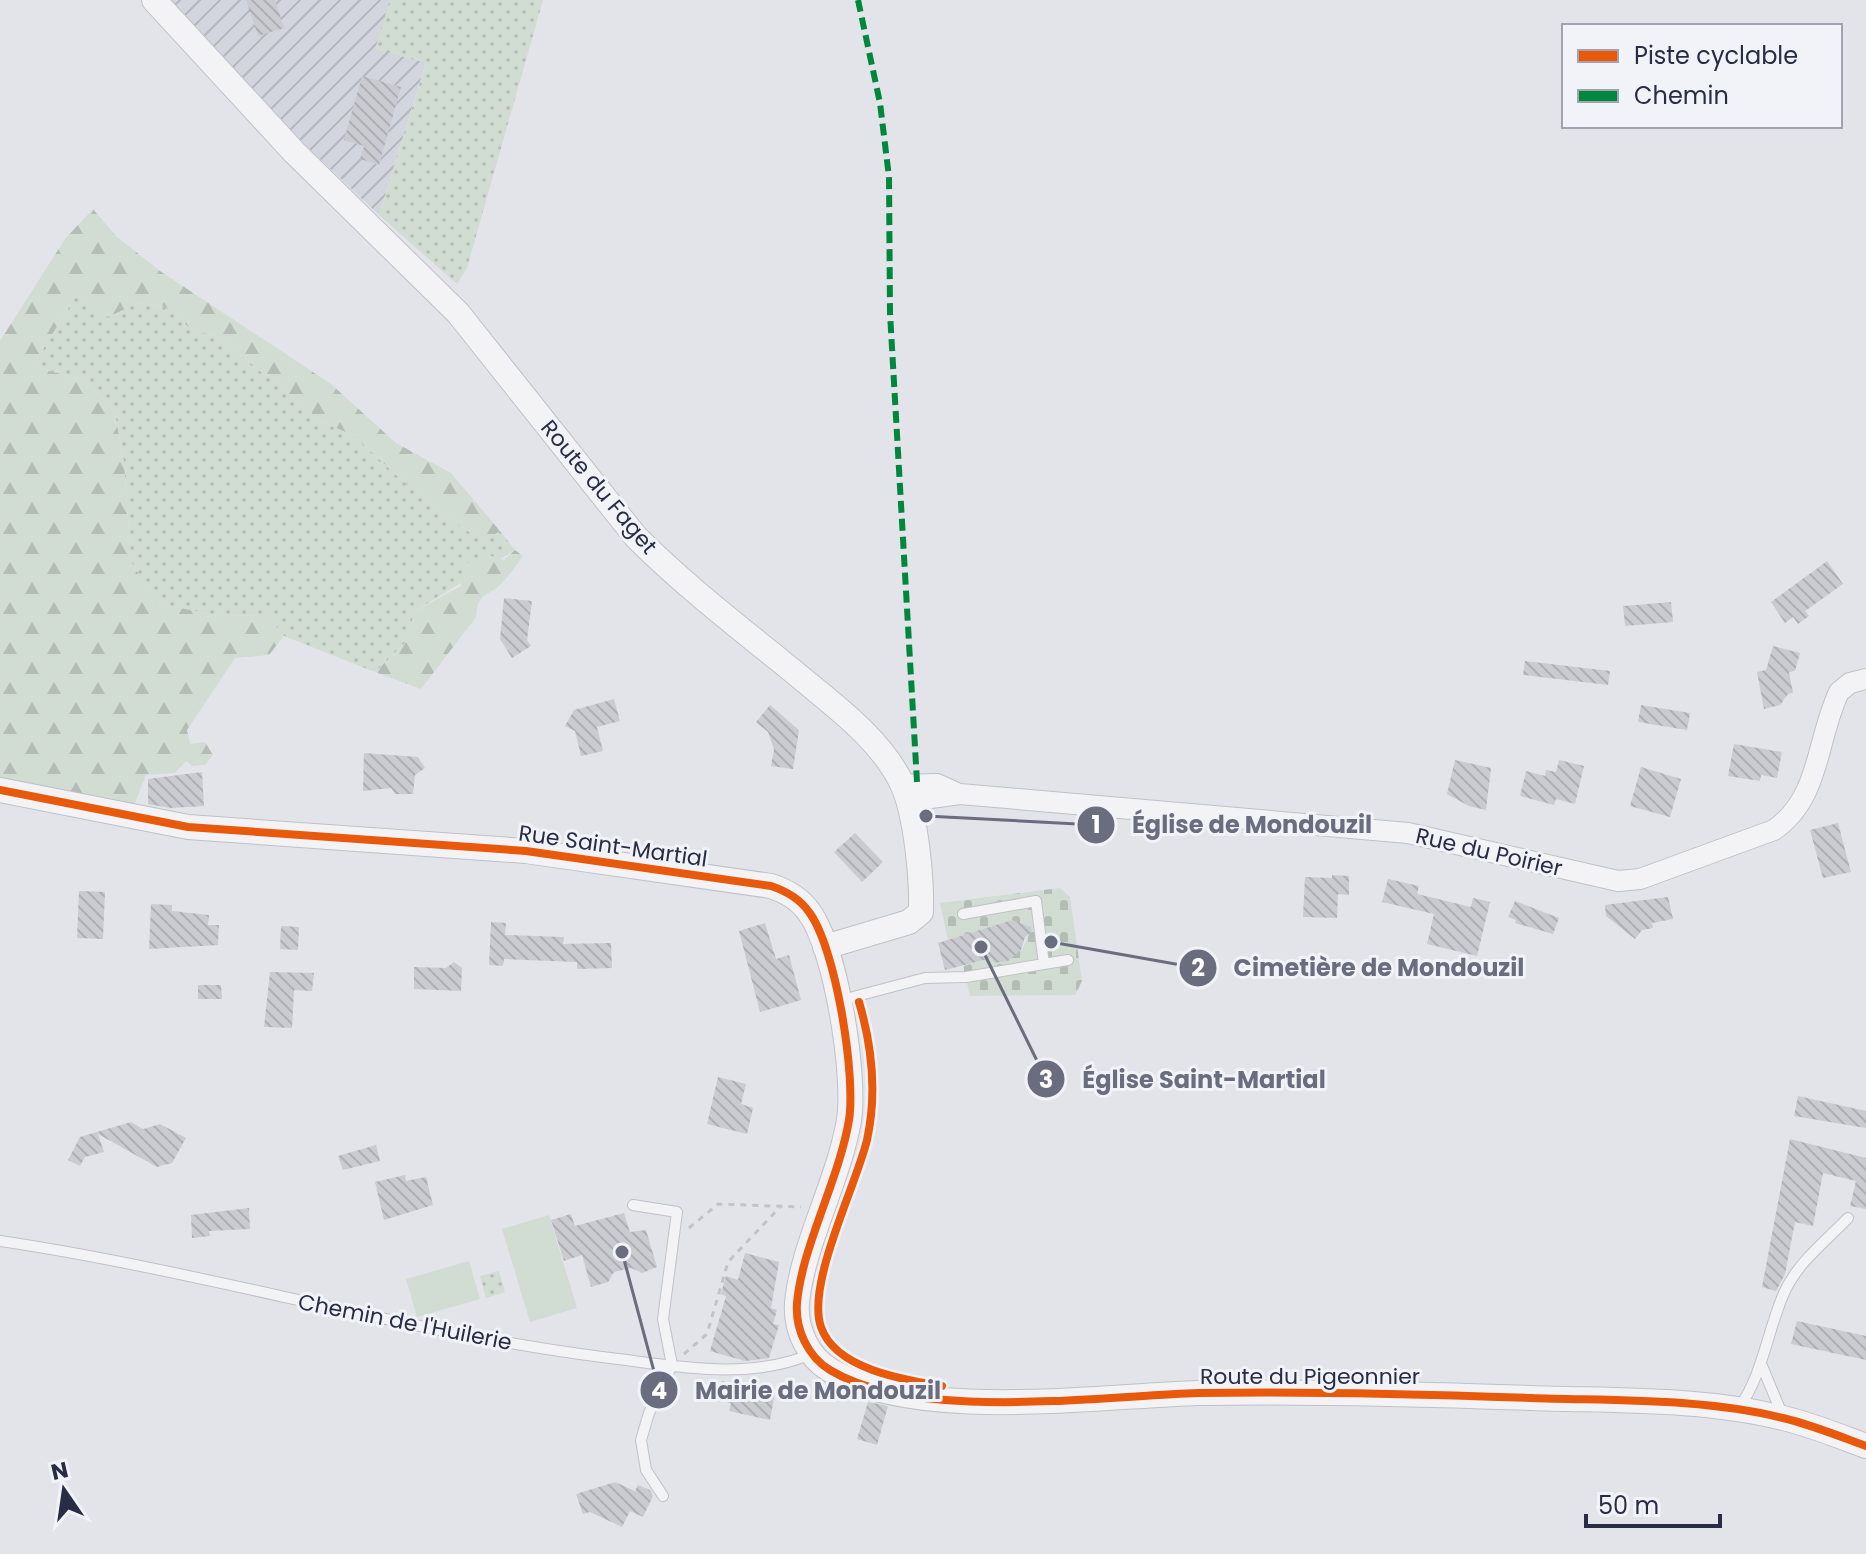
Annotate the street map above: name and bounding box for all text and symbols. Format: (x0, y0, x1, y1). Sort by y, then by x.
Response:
legend (1562, 24, 1842, 128)
text: Piste cyclable (1634, 39, 1798, 72)
text: Chemin (1634, 79, 1729, 112)
street label: Route du Faget (534, 413, 664, 561)
callout: Église de Mondouzil (1076, 801, 1388, 849)
text: 1 (1091, 808, 1101, 841)
text: Église de Mondouzil (1132, 808, 1372, 841)
street label: Rue Saint-Martial (517, 817, 709, 875)
street label: Rue du Poirier (1413, 820, 1565, 884)
callout: Cimetière de Mondouzil (1178, 944, 1541, 992)
text: 2 (1191, 951, 1205, 984)
text: Cimetière de Mondouzil (1234, 951, 1524, 984)
callout: Église Saint-Martial (1026, 1055, 1341, 1103)
text: 3 (1039, 1063, 1053, 1096)
text: Église Saint-Martial (1082, 1063, 1326, 1096)
street label: Chemin de l'Huilerie (296, 1286, 514, 1358)
street label: Route du Pigeonnier (1200, 1361, 1420, 1392)
callout: Mairie de Mondouzil (639, 1366, 957, 1414)
text: 4 (651, 1374, 667, 1407)
text: Mairie de Mondouzil (695, 1374, 941, 1407)
north arrow (24, 1450, 104, 1530)
text: N (48, 1454, 71, 1488)
scale bar (1586, 1478, 1720, 1528)
text: 50 m (1598, 1489, 1659, 1522)

